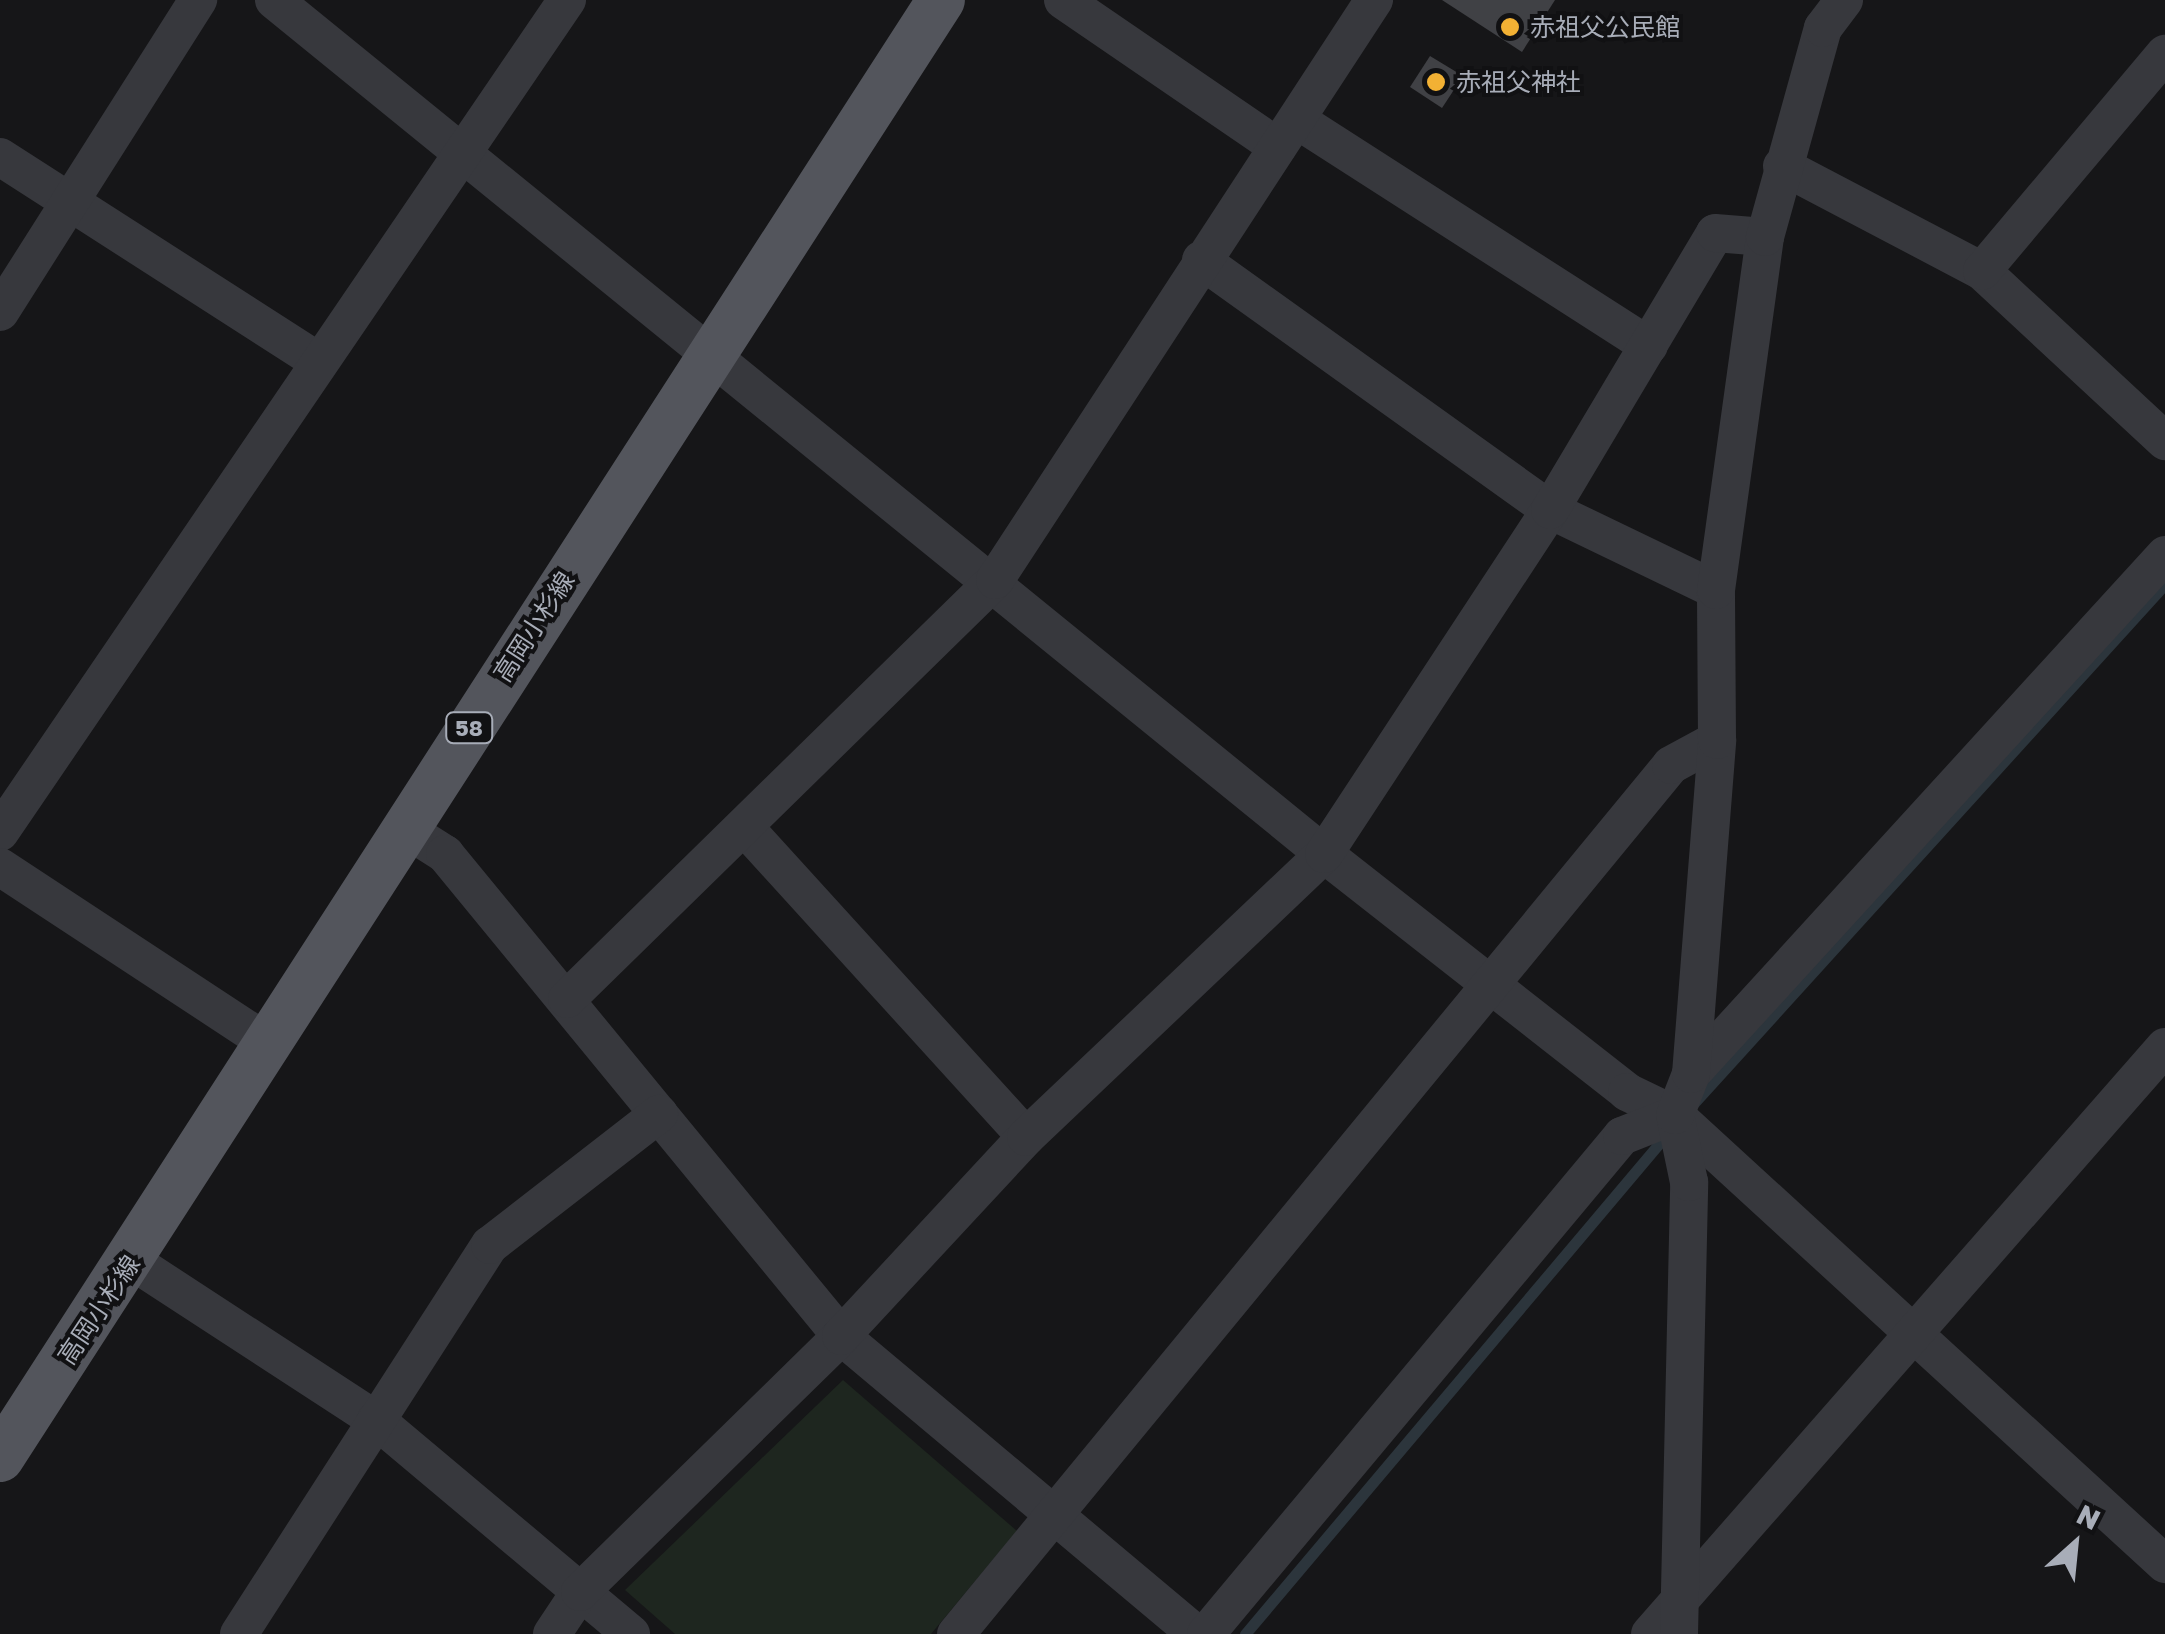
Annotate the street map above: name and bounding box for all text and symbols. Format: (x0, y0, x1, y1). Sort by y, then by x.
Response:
place label: 赤祖父公民館 (1530, 12, 1680, 42)
marker: 赤祖父公民館 (1499, 16, 1521, 38)
place label: 赤祖父神社 (1456, 67, 1581, 97)
marker: 赤祖父神社 (1425, 71, 1447, 93)
street label: 高岡小杉線 (487, 566, 581, 688)
road number: 58 (444, 711, 494, 745)
street label: 高岡小杉線 (52, 1250, 146, 1370)
north arrow (2025, 1494, 2125, 1594)
text: N (2072, 1497, 2106, 1536)

